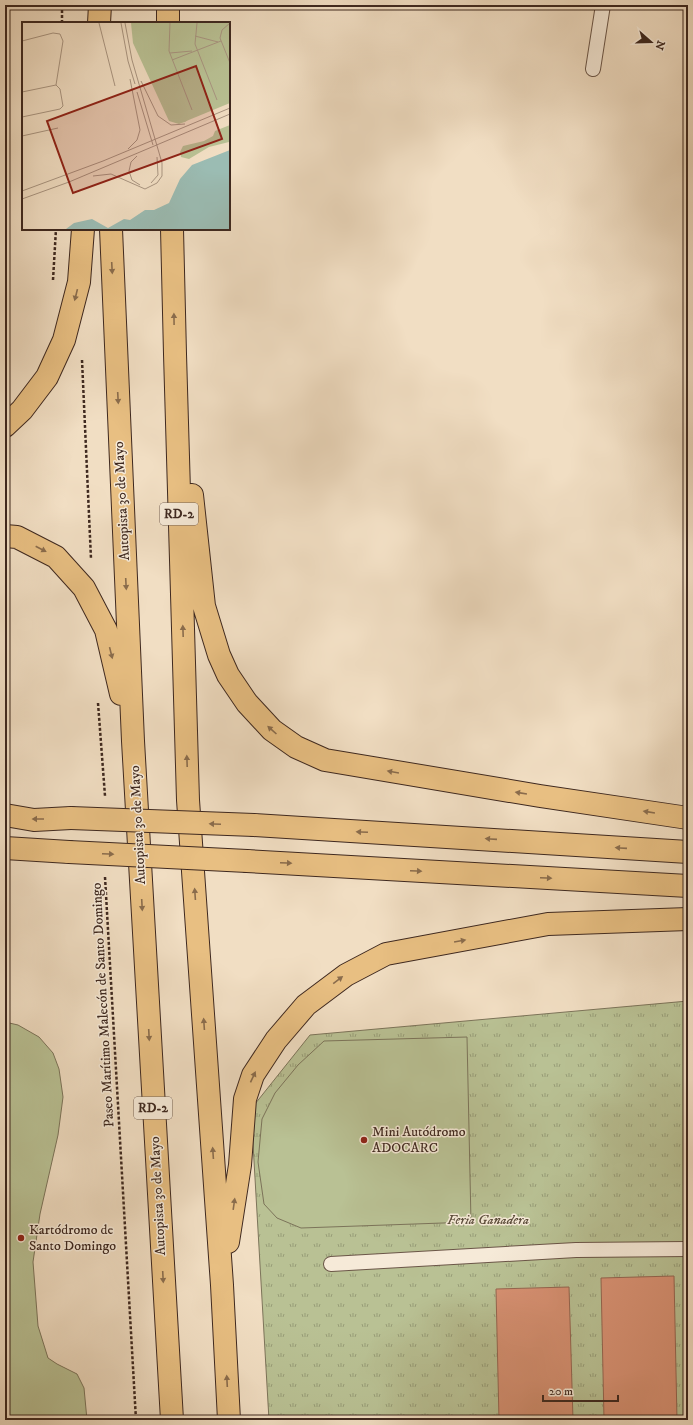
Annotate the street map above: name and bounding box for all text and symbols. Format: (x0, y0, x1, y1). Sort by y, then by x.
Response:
inset map (22, 22, 230, 230)
north arrow (631, 22, 671, 62)
text: N (651, 38, 668, 52)
one-way arrow (109, 262, 116, 274)
one-way arrow (73, 290, 79, 302)
one-way arrow (171, 312, 177, 325)
one-way arrow (115, 392, 121, 405)
street label: Autopista 30 de Mayo (110, 441, 134, 561)
road number: RD-2 (160, 503, 198, 525)
one-way arrow (35, 546, 47, 552)
one-way arrow (123, 578, 129, 591)
one-way arrow (180, 624, 186, 637)
one-way arrow (109, 647, 115, 659)
one-way arrow (267, 725, 277, 734)
one-way arrow (184, 754, 190, 767)
street label: Autopista 30 de Mayo (126, 765, 150, 885)
one-way arrow (387, 768, 399, 774)
one-way arrow (515, 790, 527, 796)
one-way arrow (643, 809, 655, 815)
one-way arrow (31, 816, 44, 822)
one-way arrow (208, 821, 221, 827)
one-way arrow (356, 828, 368, 835)
one-way arrow (485, 836, 497, 843)
one-way arrow (615, 844, 627, 851)
one-way arrow (102, 850, 114, 857)
one-way arrow (280, 860, 292, 867)
one-way arrow (410, 868, 423, 874)
one-way arrow (540, 875, 552, 882)
street label: Paseo Marítimo Malecón de Santo Domingo (88, 882, 118, 1128)
one-way arrow (191, 888, 198, 900)
one-way arrow (139, 899, 145, 912)
one-way arrow (454, 938, 466, 944)
one-way arrow (333, 976, 344, 985)
one-way arrow (200, 1018, 207, 1030)
one-way arrow (146, 1029, 152, 1042)
one-way arrow (250, 1071, 256, 1082)
road number: RD-2 (134, 1097, 172, 1119)
place label: Mini Autódromo ADOCARC (372, 1123, 466, 1157)
marker: Mini Autódromo ADOCARC (359, 1135, 369, 1145)
street label: Autopista 30 de Mayo (146, 1136, 170, 1256)
one-way arrow (210, 1147, 217, 1160)
one-way arrow (231, 1198, 237, 1211)
park label: Feria Ganadera (447, 1211, 529, 1229)
place label: Kartódromo de Santo Domingo (29, 1221, 116, 1255)
marker: Kartódromo de Santo Domingo (16, 1233, 26, 1243)
one-way arrow (160, 1270, 167, 1283)
one-way arrow (224, 1374, 230, 1387)
scale bar (543, 1377, 618, 1403)
text: 20 m (549, 1384, 573, 1399)

